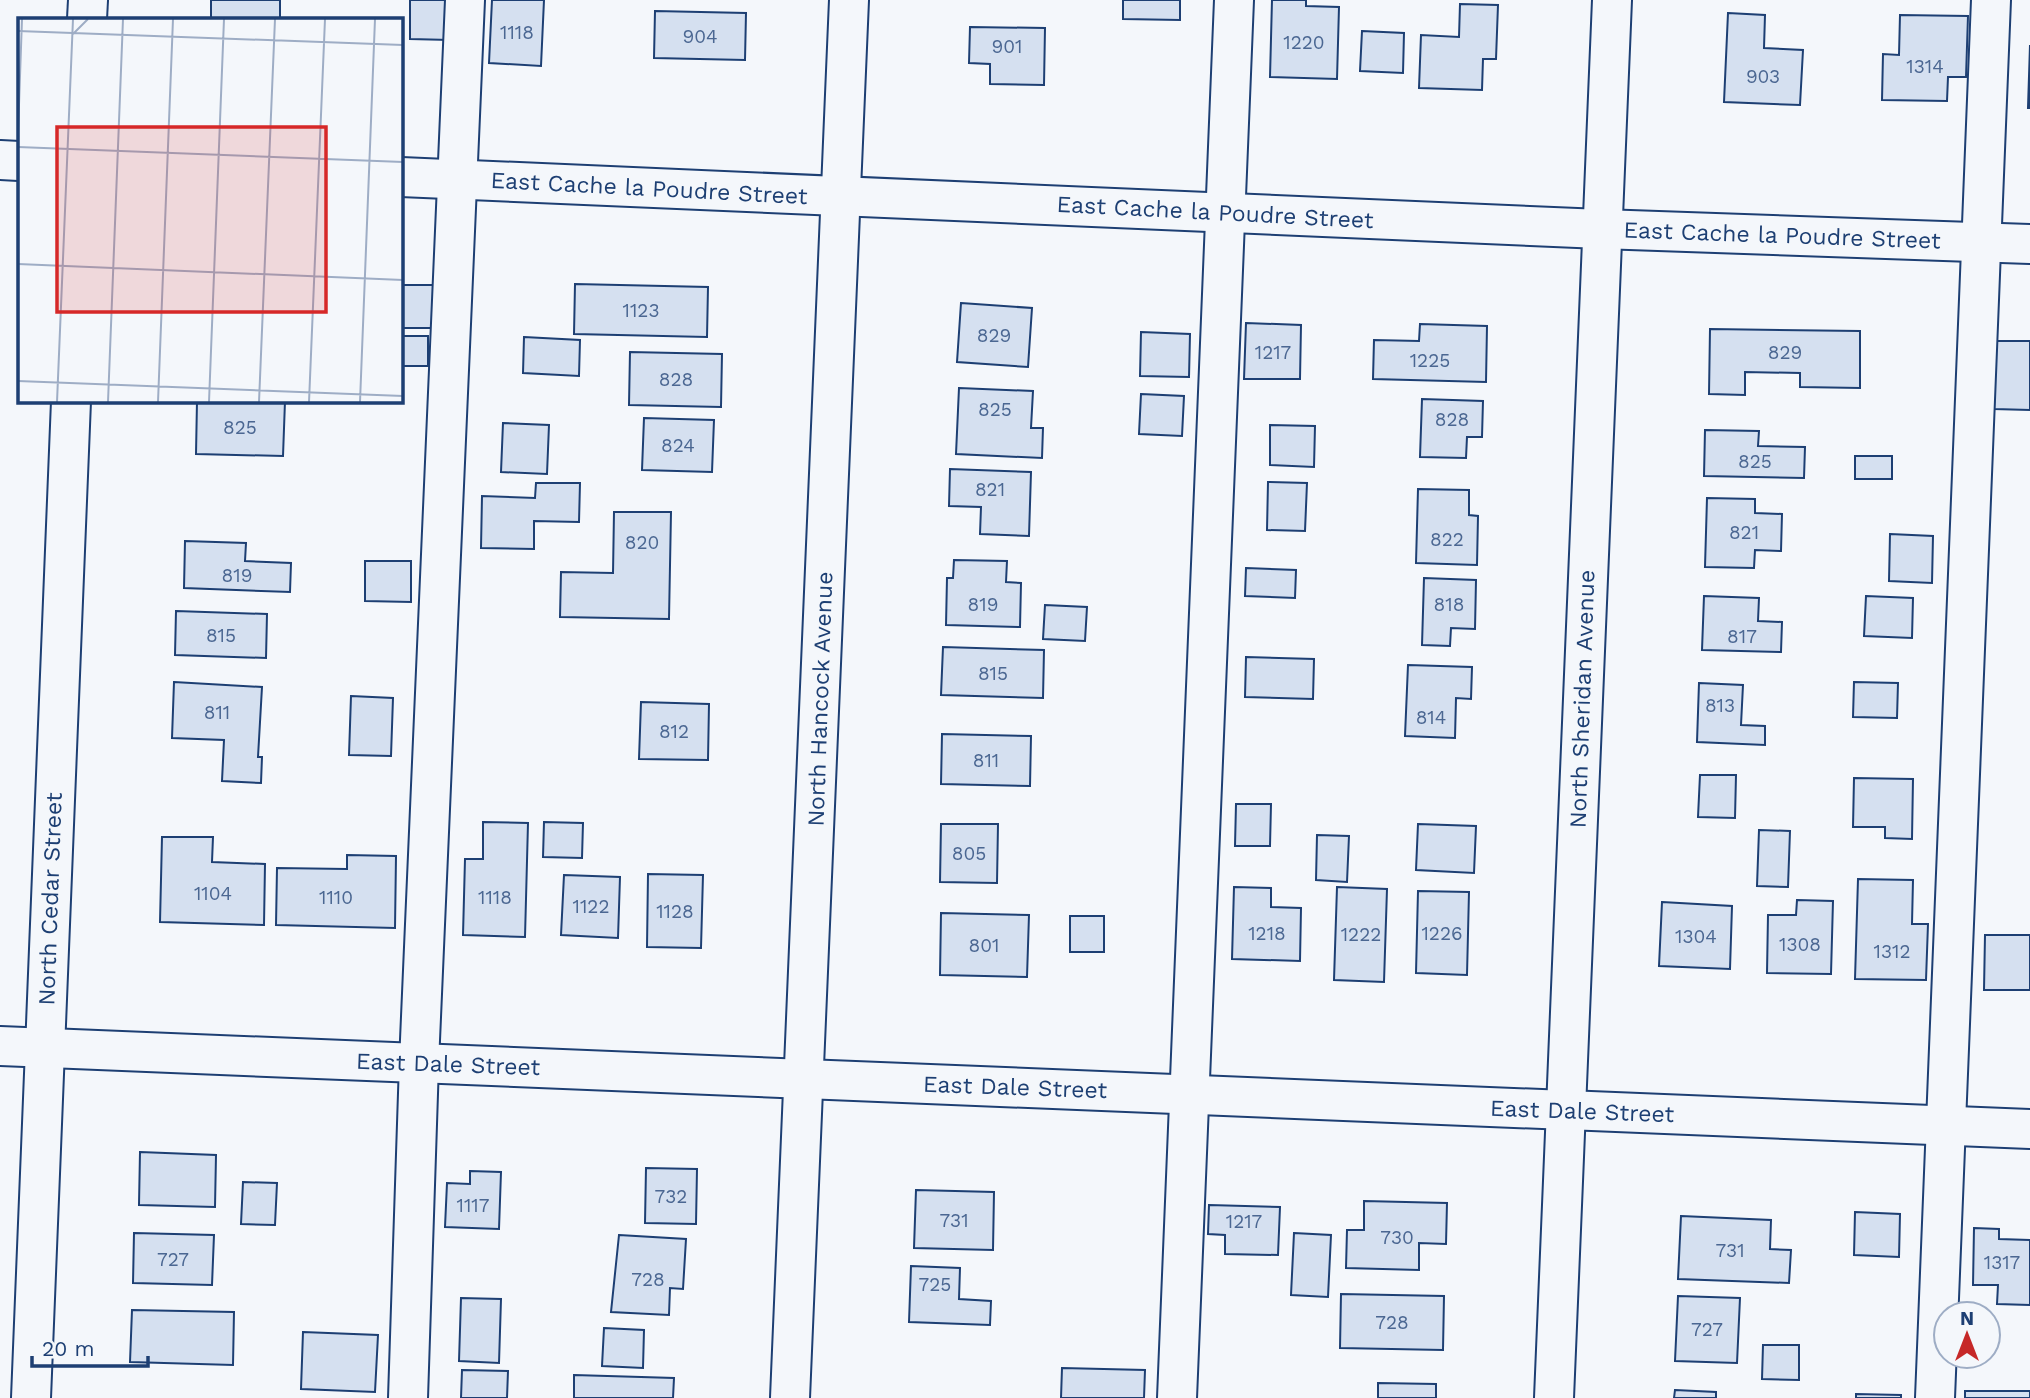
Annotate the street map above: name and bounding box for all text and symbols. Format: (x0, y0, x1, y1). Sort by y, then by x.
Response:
inset map (18, 18, 402, 402)
house number: 1118 (500, 21, 534, 44)
house number: 904 (682, 25, 718, 48)
house number: 1220 (1283, 31, 1325, 54)
house number: 901 (992, 35, 1022, 58)
house number: 1314 (1906, 55, 1944, 78)
house number: 903 (1746, 65, 1780, 88)
street label: East Cache la Poudre Street (490, 167, 808, 210)
street label: East Cache la Poudre Street (1056, 191, 1374, 234)
street label: East Cache la Poudre Street (1623, 216, 1941, 255)
house number: 1123 (623, 299, 659, 322)
house number: 829 (977, 324, 1011, 347)
house number: 1217 (1255, 341, 1291, 364)
house number: 829 (1768, 341, 1802, 364)
house number: 1225 (1410, 349, 1450, 372)
house number: 828 (659, 368, 693, 391)
house number: 825 (978, 398, 1012, 421)
house number: 828 (1435, 408, 1469, 431)
house number: 825 (223, 416, 257, 439)
house number: 824 (661, 434, 695, 457)
house number: 825 (1738, 450, 1772, 473)
house number: 821 (975, 478, 1005, 501)
house number: 821 (1729, 521, 1759, 544)
house number: 822 (1430, 528, 1464, 551)
house number: 820 (625, 531, 659, 554)
house number: 819 (222, 564, 252, 587)
street label: North Sheridan Avenue (1564, 569, 1601, 829)
street label: North Hancock Avenue (803, 571, 838, 827)
house number: 819 (968, 593, 998, 616)
house number: 818 (1434, 593, 1464, 616)
house number: 815 (206, 624, 236, 647)
house number: 817 (1727, 625, 1757, 648)
house number: 815 (978, 662, 1008, 685)
house number: 813 (1705, 694, 1735, 717)
house number: 811 (204, 701, 230, 724)
house number: 814 (1416, 706, 1446, 729)
house number: 812 (659, 720, 689, 743)
house number: 811 (973, 749, 999, 772)
street label: North Cedar Street (33, 792, 68, 1006)
house number: 805 (952, 842, 986, 865)
house number: 1104 (194, 882, 232, 905)
house number: 1110 (319, 886, 353, 909)
house number: 1118 (478, 886, 512, 909)
house number: 1122 (573, 895, 609, 918)
house number: 1128 (656, 900, 694, 923)
house number: 1218 (1248, 922, 1286, 945)
house number: 1226 (1421, 922, 1463, 945)
house number: 1222 (1341, 923, 1381, 946)
house number: 1304 (1675, 925, 1717, 948)
house number: 1308 (1779, 933, 1821, 956)
house number: 801 (969, 934, 999, 957)
house number: 1312 (1874, 940, 1910, 963)
street label: East Dale Street (355, 1048, 541, 1081)
street label: East Dale Street (922, 1071, 1108, 1104)
street label: East Dale Street (1489, 1095, 1675, 1128)
house number: 732 (655, 1185, 687, 1208)
house number: 1117 (457, 1194, 489, 1217)
house number: 731 (939, 1209, 969, 1232)
house number: 1217 (1226, 1210, 1262, 1233)
house number: 730 (1380, 1226, 1414, 1249)
house number: 731 (1715, 1239, 1745, 1262)
house number: 727 (157, 1248, 189, 1271)
house number: 1317 (1984, 1251, 2020, 1274)
house number: 728 (631, 1268, 665, 1291)
house number: 725 (919, 1273, 951, 1296)
north arrow (1932, 1300, 2002, 1370)
text: N (1960, 1307, 1974, 1330)
house number: 728 (1375, 1311, 1409, 1334)
house number: 727 (1691, 1318, 1723, 1341)
scale bar (32, 1324, 147, 1368)
text: 20 m (42, 1336, 94, 1361)

